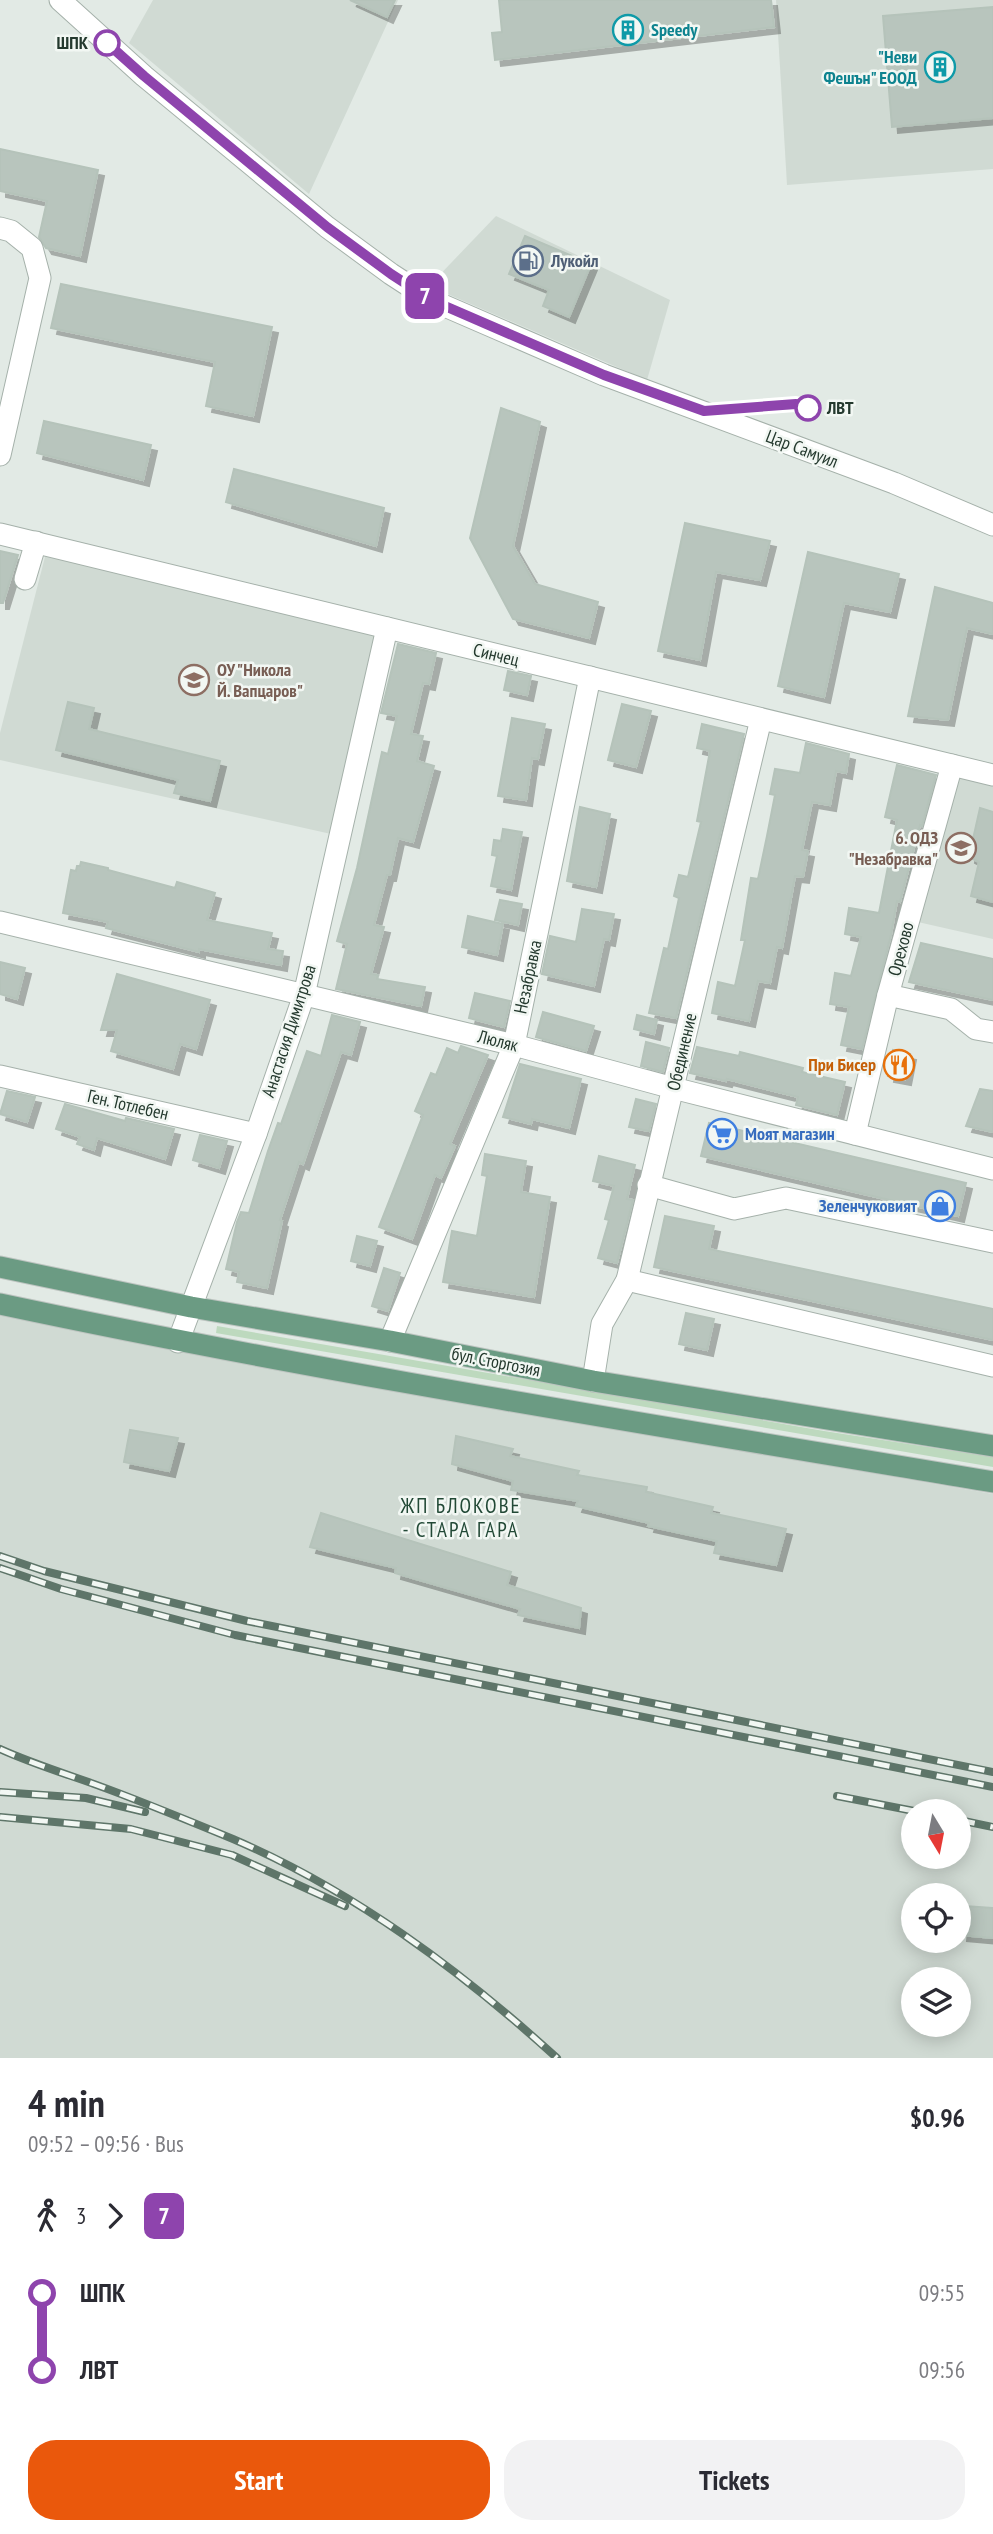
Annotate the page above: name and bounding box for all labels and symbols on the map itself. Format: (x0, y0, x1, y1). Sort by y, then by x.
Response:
building icon: Speedy (611, 13, 645, 47)
place label: Speedy (651, 18, 698, 41)
marker: ШПК (94, 30, 120, 56)
place label: ШПК (57, 31, 89, 54)
place label: "Неви Фешън" ЕООД (823, 45, 918, 89)
building icon: "Неви Фешън" ЕООД (923, 50, 957, 84)
fuel station icon: Лукойл (511, 244, 545, 278)
place label: Лукойл (550, 249, 599, 272)
line badge: 7 (402, 273, 448, 319)
marker: ЛВТ (795, 395, 821, 421)
place label: ЛВТ (826, 396, 854, 419)
street label: Цар Самуил (763, 424, 842, 473)
street label: Синчец (471, 638, 521, 671)
place label: ОУ "Никола Й. Вапцаров" (217, 658, 303, 702)
school or university icon: ОУ "Никола Й. Вапцаров" (177, 663, 211, 697)
place label: 6. ОДЗ "Незабравка" (848, 826, 938, 870)
school or university icon: 6. ОДЗ "Незабравка" (944, 831, 978, 865)
street label: Орехово (882, 919, 919, 978)
street label: Незабравка (508, 938, 547, 1016)
street label: Анастасия Димитрова (256, 962, 321, 1100)
street label: Обединение (661, 1011, 702, 1093)
street label: Люляк (475, 1024, 521, 1057)
restaurant icon: При Бисер (882, 1048, 916, 1082)
place label: При Бисер (808, 1053, 876, 1076)
street label: Ген. Тотлебен (85, 1084, 171, 1125)
supermarket icon: Моят магазин (705, 1117, 739, 1151)
place label: Моят магазин (745, 1122, 835, 1145)
shop icon: Зеленчуковият (923, 1189, 957, 1223)
place label: Зеленчуковият (819, 1194, 918, 1217)
street label: бул. Сторгозия (450, 1342, 542, 1381)
district label: ЖП БЛОКОВЕ - СТАРА ГАРА (399, 1492, 522, 1543)
north arrow (901, 1799, 971, 1869)

